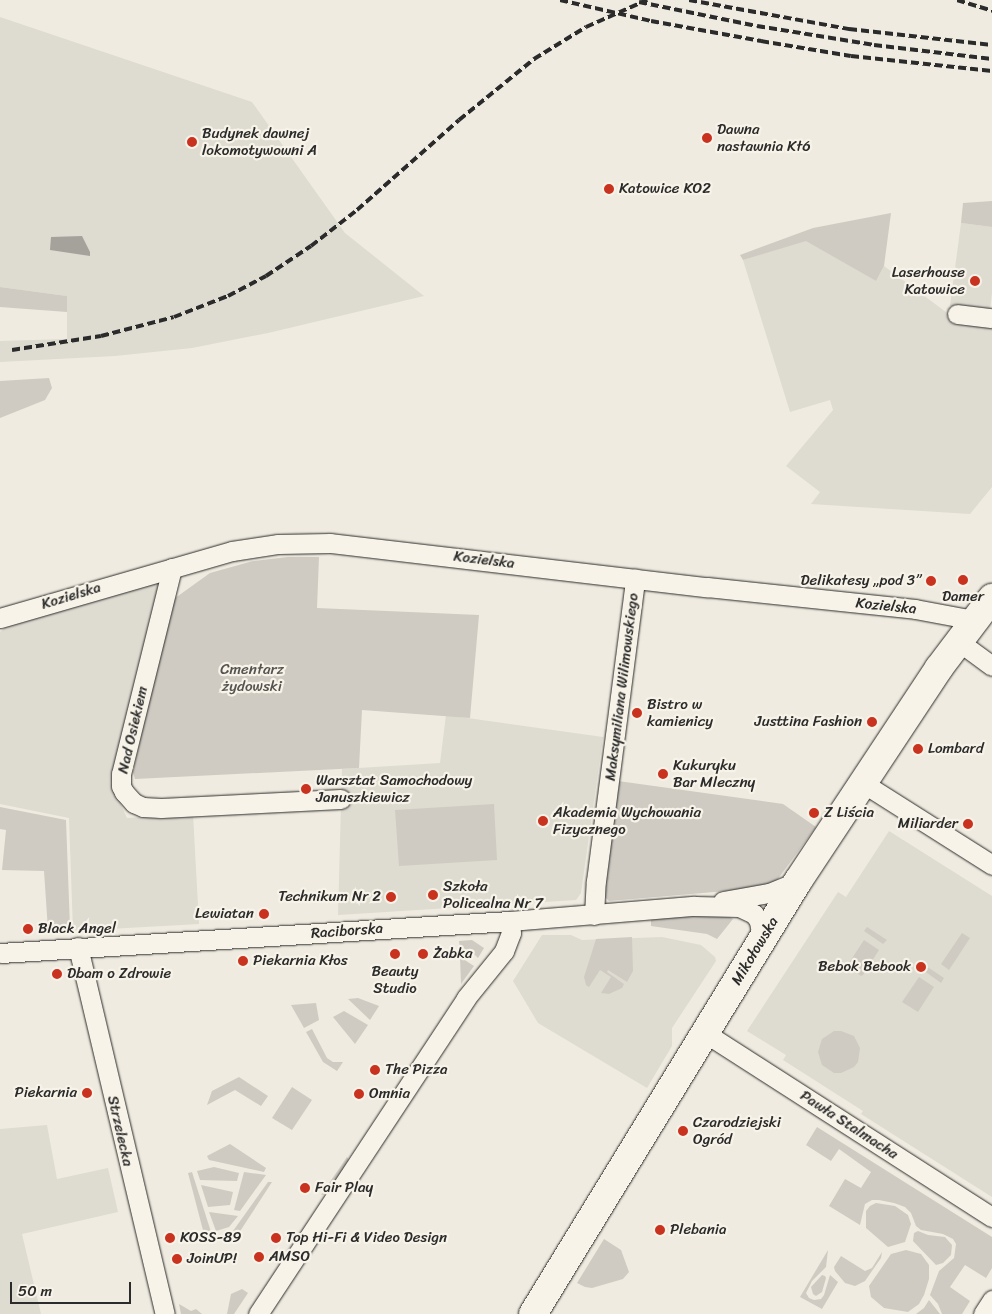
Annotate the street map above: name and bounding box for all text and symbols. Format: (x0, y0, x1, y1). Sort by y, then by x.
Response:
place label: Dawna nastawnia Kt6 (717, 120, 811, 155)
place label: Budynek dawnej lokomotywowni A (202, 124, 317, 159)
marker: Dawna nastawnia Kt6 (701, 132, 713, 144)
marker: Budynek dawnej lokomotywowni A (186, 136, 198, 148)
place label: Katowice KO2 (619, 180, 711, 198)
marker: Katowice KO2 (603, 183, 615, 195)
place label: Laserhouse Katowice (892, 263, 965, 298)
marker: Laserhouse Katowice (969, 275, 981, 287)
street label: Kozielska (453, 547, 515, 573)
place label: Delikatesy „pod 3” (801, 572, 921, 590)
marker: Damer (957, 574, 969, 586)
marker: Delikatesy „pod 3” (925, 575, 937, 587)
street label: Kozielska (39, 578, 103, 614)
place label: Damer (942, 588, 984, 606)
street label: Maksymiliana Wilimowskiego (602, 592, 642, 782)
street label: Kozielska (855, 594, 917, 618)
park label: Cmentarz żydowski (220, 660, 284, 695)
street label: Nad Osiekiem (114, 684, 152, 776)
place label: Bistro w kamienicy (647, 695, 713, 730)
marker: Bistro w kamienicy (631, 707, 643, 719)
place label: Justtina Fashion (754, 713, 862, 731)
marker: Justtina Fashion (866, 716, 878, 728)
place label: Lombard (928, 740, 984, 758)
marker: Lombard (912, 743, 924, 755)
place label: Kukuryku Bar Mleczny (673, 756, 755, 791)
marker: Kukuryku Bar Mleczny (657, 768, 669, 780)
place label: Warsztat Samochodowy Januszkiewicz (316, 771, 472, 806)
marker: Warsztat Samochodowy Januszkiewicz (300, 783, 312, 795)
place label: Akademia Wychowania Fizycznego (553, 803, 701, 838)
place label: Z Liścia (824, 804, 874, 822)
marker: Z Liścia (808, 807, 820, 819)
marker: Akademia Wychowania Fizycznego (537, 815, 549, 827)
place label: Miliarder (898, 815, 958, 833)
marker: Miliarder (962, 818, 974, 830)
place label: Szkoła Policealna Nr 7 (443, 877, 543, 912)
place label: Technikum Nr 2 (278, 888, 381, 906)
marker: Szkoła Policealna Nr 7 (427, 889, 439, 901)
marker: Technikum Nr 2 (385, 891, 397, 903)
place label: Lewiatan (195, 905, 254, 923)
marker: Lewiatan (258, 908, 270, 920)
street label: Mikołowska (728, 914, 782, 988)
place label: Black Angel (38, 920, 116, 938)
street label: Raciborska (310, 920, 384, 942)
marker: Black Angel (22, 923, 34, 935)
place label: Żabka (433, 945, 472, 963)
marker: Beauty Studio (389, 948, 401, 960)
marker: Żabka (417, 948, 429, 960)
place label: Piekarnia Kłos (253, 952, 348, 970)
marker: Piekarnia Kłos (237, 955, 249, 967)
place label: Bebok Bebook (818, 958, 911, 976)
marker: Bebok Bebook (915, 961, 927, 973)
place label: Beauty Studio (371, 962, 419, 997)
place label: Dbam o Zdrowie (67, 965, 170, 983)
marker: Dbam o Zdrowie (51, 968, 63, 980)
place label: The Pizza (385, 1061, 448, 1079)
marker: The Pizza (369, 1064, 381, 1076)
place label: Piekarnia (15, 1084, 77, 1102)
place label: Omnia (369, 1085, 410, 1103)
marker: Piekarnia (81, 1087, 93, 1099)
street label: Pawła Stalmacha (797, 1087, 901, 1163)
marker: Omnia (353, 1088, 365, 1100)
street label: Strzelecka (103, 1094, 137, 1168)
place label: Czarodziejski Ogród (693, 1113, 781, 1148)
marker: Czarodziejski Ogród (677, 1125, 689, 1137)
place label: Fair Play (315, 1179, 374, 1197)
marker: Fair Play (299, 1182, 311, 1194)
place label: Plebania (670, 1221, 726, 1239)
marker: Plebania (654, 1224, 666, 1236)
place label: KOSS-89 (180, 1229, 241, 1247)
place label: Top Hi-Fi & Video Design (286, 1229, 447, 1247)
marker: KOSS-89 (164, 1232, 176, 1244)
marker: Top Hi-Fi & Video Design (270, 1232, 282, 1244)
place label: AMSO (269, 1248, 310, 1266)
place label: JoinUP! (187, 1250, 237, 1268)
marker: AMSO (253, 1251, 265, 1263)
marker: JoinUP! (171, 1253, 183, 1265)
scale bar (12, 1272, 134, 1304)
text: 50 m (18, 1278, 52, 1304)

